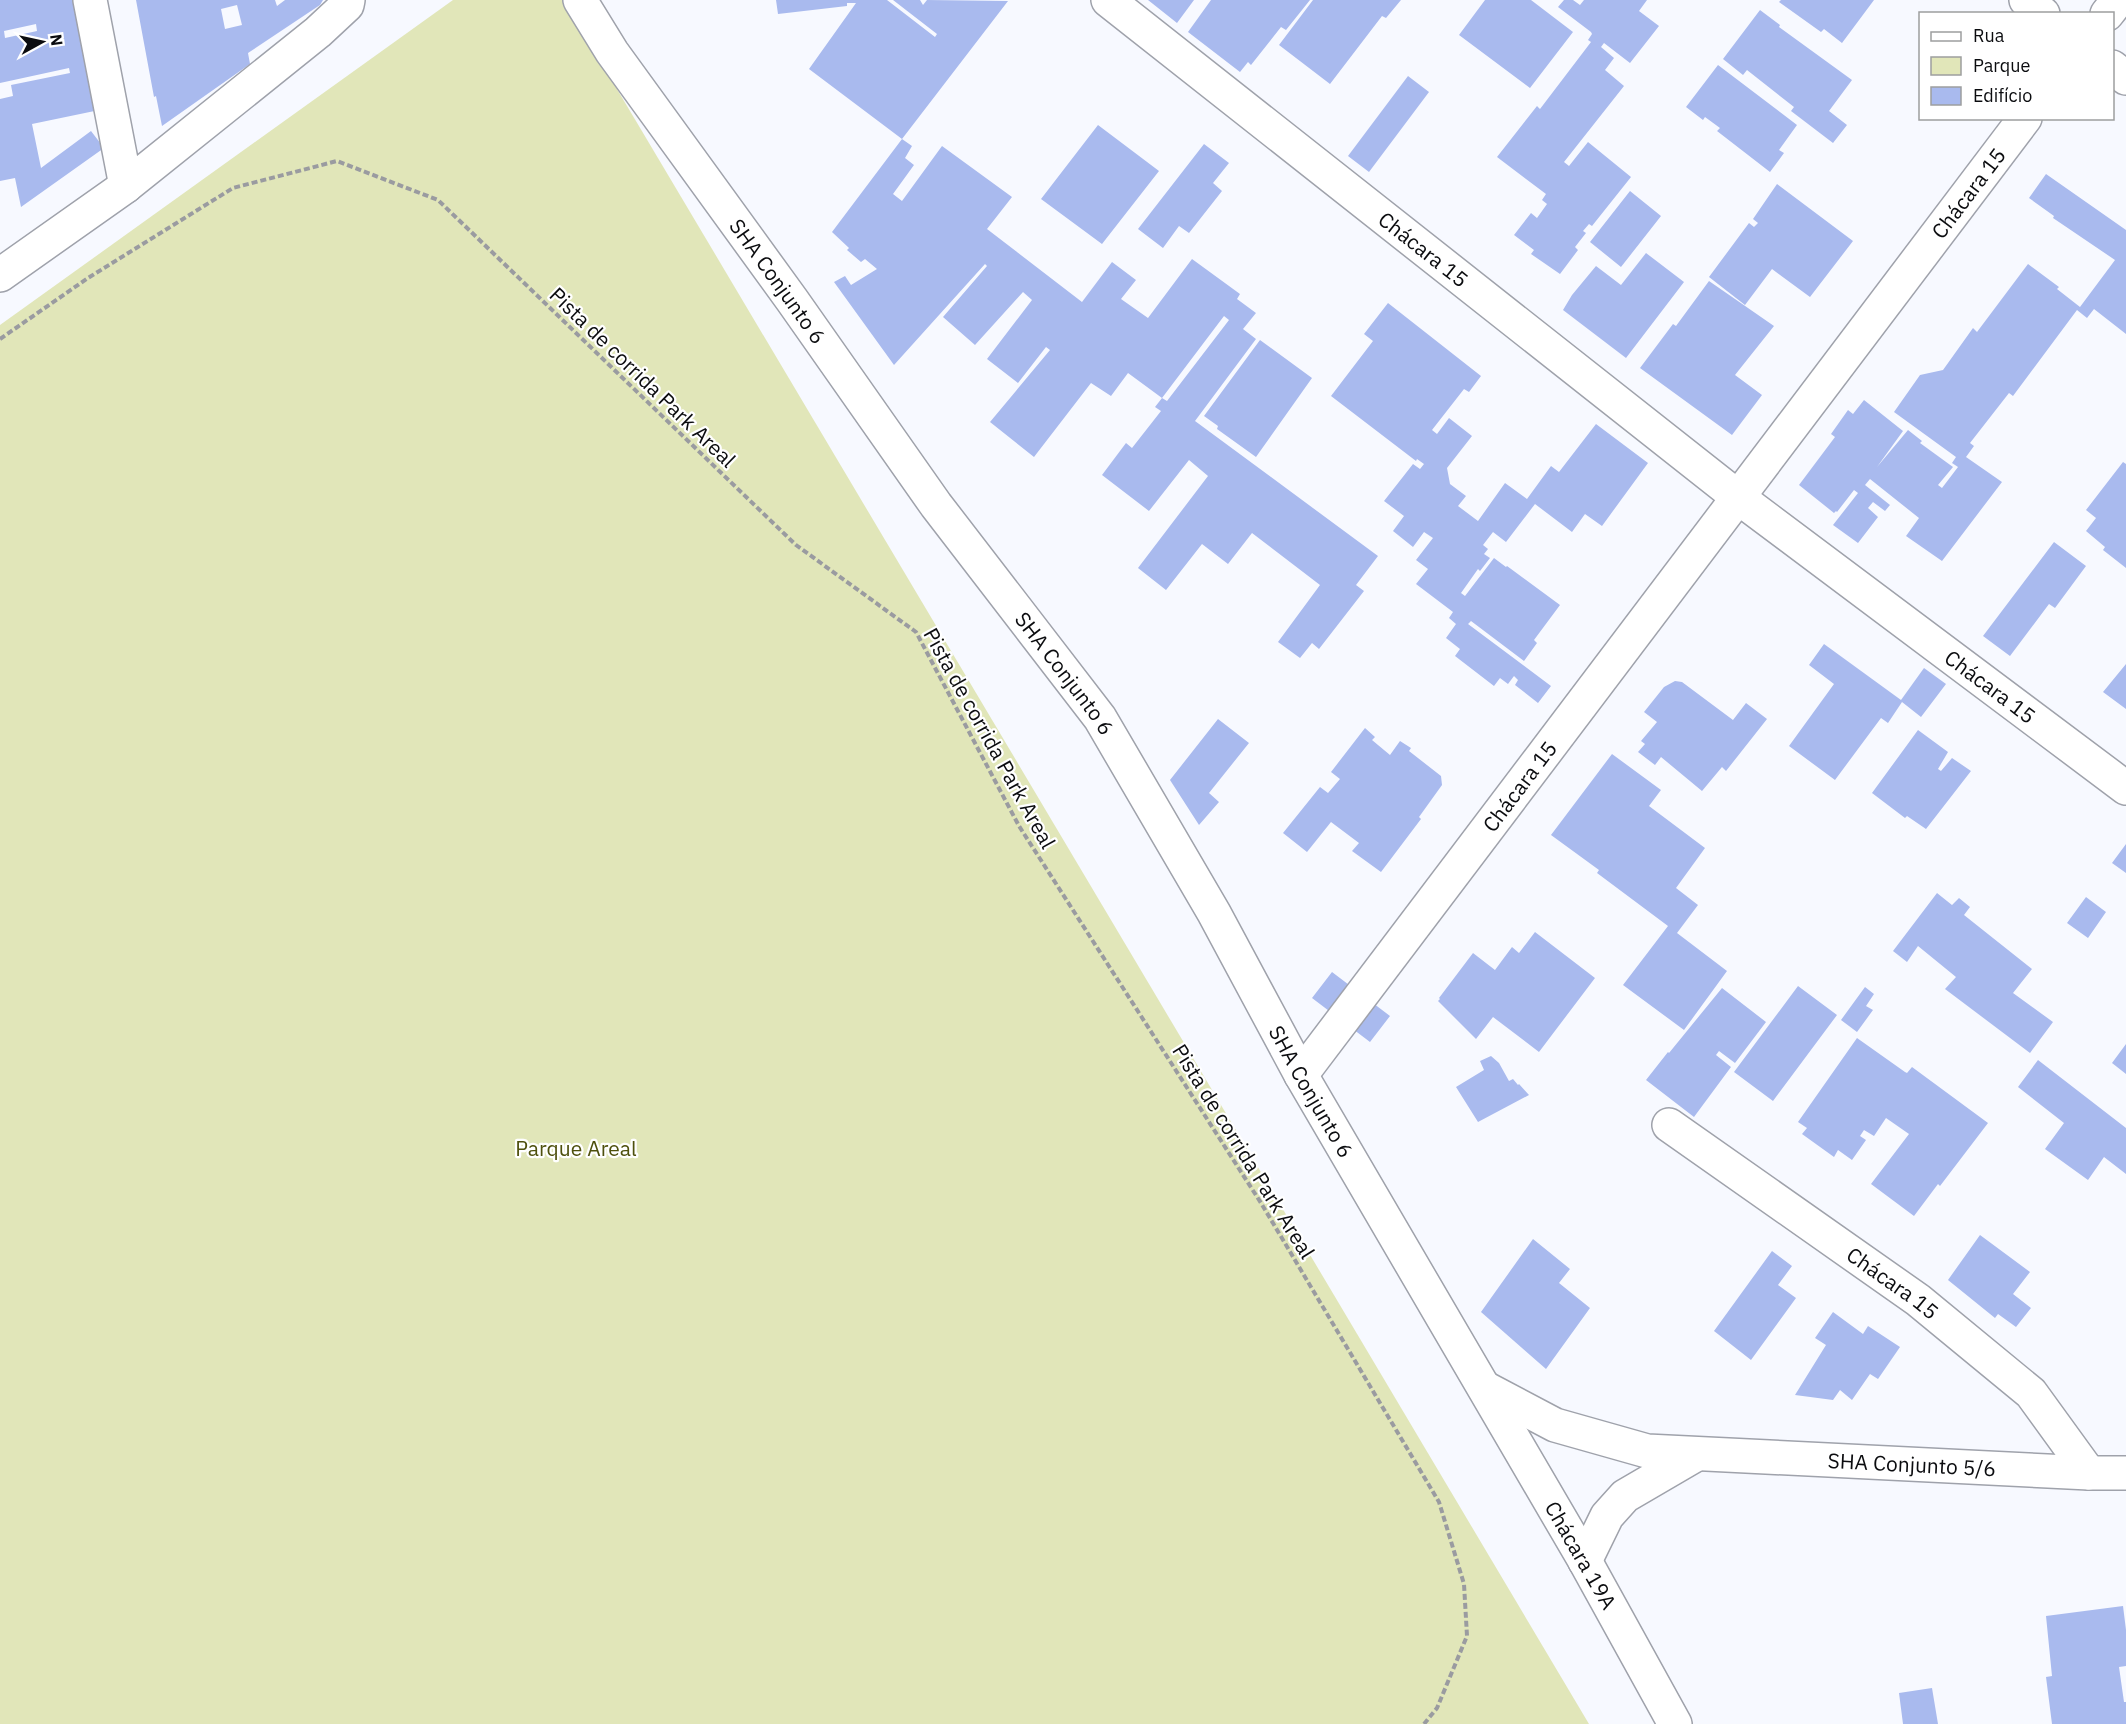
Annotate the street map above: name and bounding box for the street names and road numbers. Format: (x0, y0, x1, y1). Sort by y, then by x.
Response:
street label: Chácara 15 (1925, 142, 2012, 244)
street label: Chácara 15 (1373, 205, 1474, 293)
street label: SHA Conjunto 6 (723, 213, 832, 349)
street label: Pista de corrida Park Areal (544, 281, 742, 474)
street label: SHA Conjunto 6 (1009, 606, 1121, 740)
street label: Pista de corrida Park Areal (918, 623, 1063, 854)
street label: Chácara 15 (1939, 643, 2042, 730)
street label: Chácara 15 (1476, 735, 1563, 837)
street label: SHA Conjunto 6 (1263, 1020, 1360, 1163)
street label: Pista de corrida Park Areal (1166, 1038, 1322, 1264)
street label: Chácara 15 (1841, 1240, 1945, 1326)
street label: SHA Conjunto 5/6 (1827, 1446, 1997, 1482)
street label: Chácara 19A (1539, 1496, 1623, 1614)

